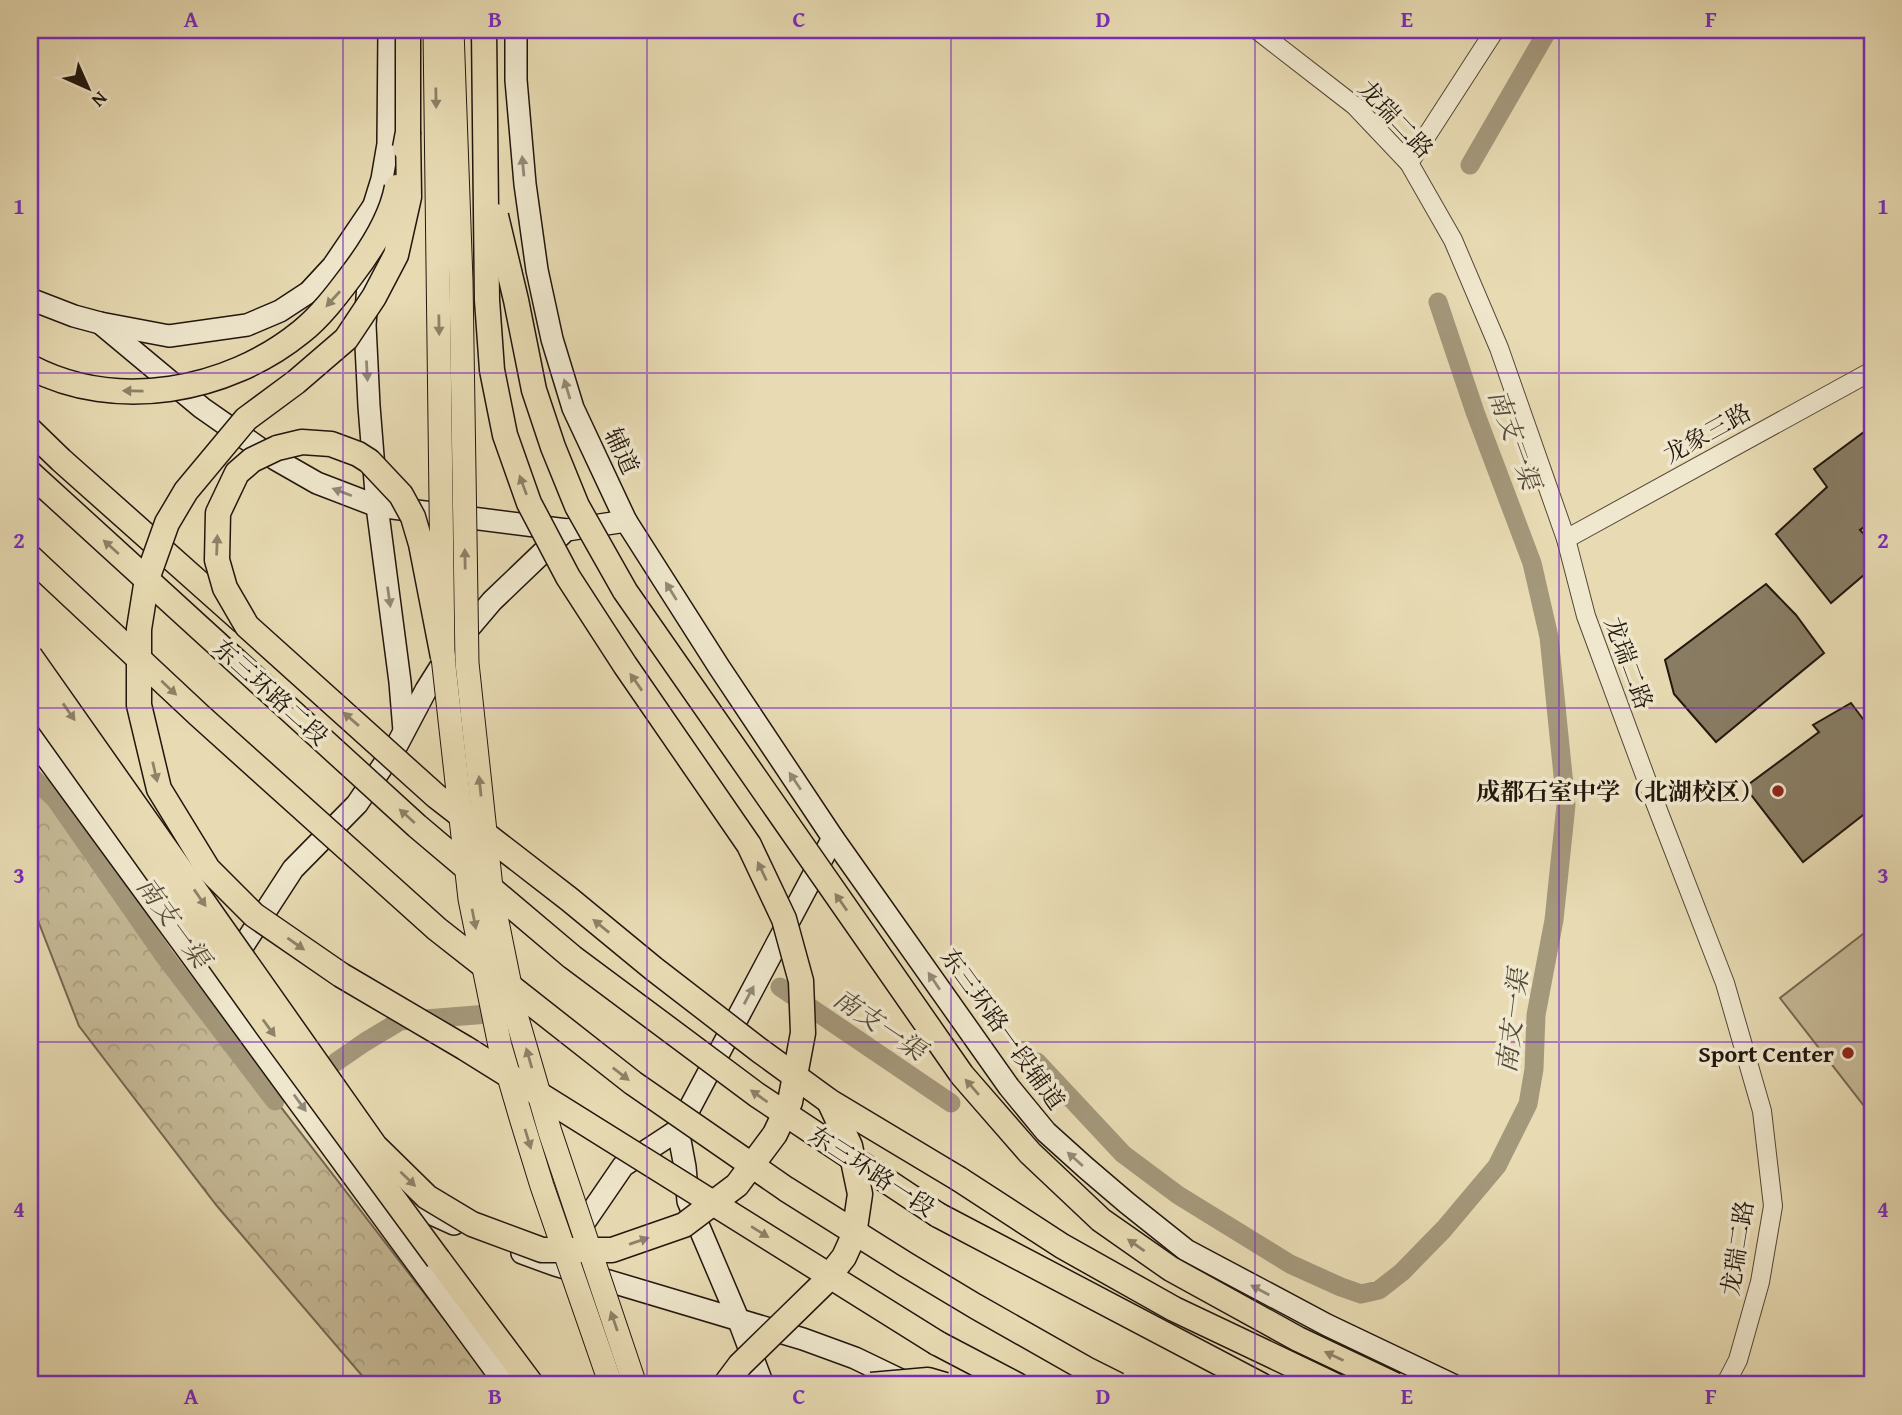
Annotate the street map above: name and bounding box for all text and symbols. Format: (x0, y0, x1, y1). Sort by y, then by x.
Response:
text: A (184, 2, 199, 35)
text: B (488, 2, 502, 35)
text: C (792, 2, 806, 35)
text: D (1096, 2, 1111, 35)
text: E (1401, 2, 1413, 35)
text: F (1705, 2, 1717, 35)
north arrow (52, 52, 122, 122)
street label: 龙瑞二路 (1350, 72, 1442, 166)
text: N (85, 86, 114, 115)
one-way arrow (430, 87, 442, 109)
one-way arrow (517, 155, 528, 177)
text: 1 (13, 189, 25, 222)
text: 1 (1877, 189, 1889, 222)
one-way arrow (325, 290, 341, 308)
one-way arrow (434, 315, 445, 337)
one-way arrow (362, 360, 373, 382)
one-way arrow (562, 378, 572, 399)
water label: 南支一渠 (1479, 383, 1552, 497)
one-way arrow (122, 385, 144, 397)
street label: 龙象三路 (1657, 394, 1757, 472)
street label: 辅道 (596, 422, 648, 480)
one-way arrow (517, 475, 528, 496)
one-way arrow (332, 487, 353, 498)
text: 2 (13, 523, 25, 556)
text: 2 (1877, 523, 1889, 556)
one-way arrow (211, 533, 223, 555)
one-way arrow (103, 540, 120, 555)
one-way arrow (460, 548, 471, 570)
one-way arrow (664, 581, 677, 600)
one-way arrow (383, 586, 394, 608)
street label: 龙瑞二路 (1596, 612, 1662, 714)
street label: 东三环路二段 (206, 631, 336, 753)
one-way arrow (629, 673, 643, 691)
one-way arrow (160, 679, 177, 695)
one-way arrow (62, 703, 76, 721)
one-way arrow (342, 712, 359, 727)
one-way arrow (150, 761, 161, 783)
one-way arrow (788, 772, 802, 790)
place label: 成都石室中学（北湖校区） (1476, 774, 1764, 809)
one-way arrow (474, 775, 485, 797)
marker: 成都石室中学（北湖校区） (1770, 783, 1786, 799)
one-way arrow (398, 808, 415, 824)
text: 3 (13, 858, 25, 891)
text: 3 (1877, 858, 1889, 891)
one-way arrow (756, 861, 767, 881)
water label: 南支一渠 (128, 868, 222, 978)
one-way arrow (193, 889, 207, 907)
one-way arrow (834, 893, 848, 911)
one-way arrow (468, 908, 479, 930)
one-way arrow (593, 919, 610, 934)
one-way arrow (287, 937, 305, 951)
street label: 东三环路一段辅道 (932, 941, 1074, 1117)
water label: 南支一渠 (1486, 964, 1538, 1075)
one-way arrow (927, 972, 941, 990)
water label: 南支一渠 (826, 979, 936, 1071)
one-way arrow (743, 986, 755, 1005)
one-way arrow (262, 1019, 276, 1038)
place label: Sport Center (1698, 1036, 1834, 1071)
marker: Sport Center (1840, 1045, 1856, 1061)
one-way arrow (523, 1047, 533, 1068)
one-way arrow (612, 1066, 630, 1081)
one-way arrow (965, 1079, 981, 1096)
one-way arrow (750, 1089, 768, 1103)
one-way arrow (293, 1094, 307, 1112)
street label: 东三环路一段 (802, 1117, 942, 1225)
one-way arrow (523, 1129, 533, 1150)
one-way arrow (1067, 1151, 1084, 1167)
one-way arrow (399, 1170, 416, 1186)
text: 4 (13, 1192, 25, 1225)
text: 4 (1877, 1192, 1889, 1225)
street label: 龙瑞二路 (1712, 1198, 1762, 1298)
one-way arrow (750, 1225, 769, 1238)
one-way arrow (629, 1235, 650, 1246)
one-way arrow (1127, 1238, 1145, 1252)
one-way arrow (1249, 1285, 1269, 1297)
one-way arrow (608, 1310, 618, 1331)
one-way arrow (1323, 1350, 1344, 1361)
text: A (184, 1379, 199, 1412)
text: B (488, 1379, 502, 1412)
text: C (792, 1379, 806, 1412)
text: D (1096, 1379, 1111, 1412)
text: E (1401, 1379, 1413, 1412)
text: F (1705, 1379, 1717, 1412)

